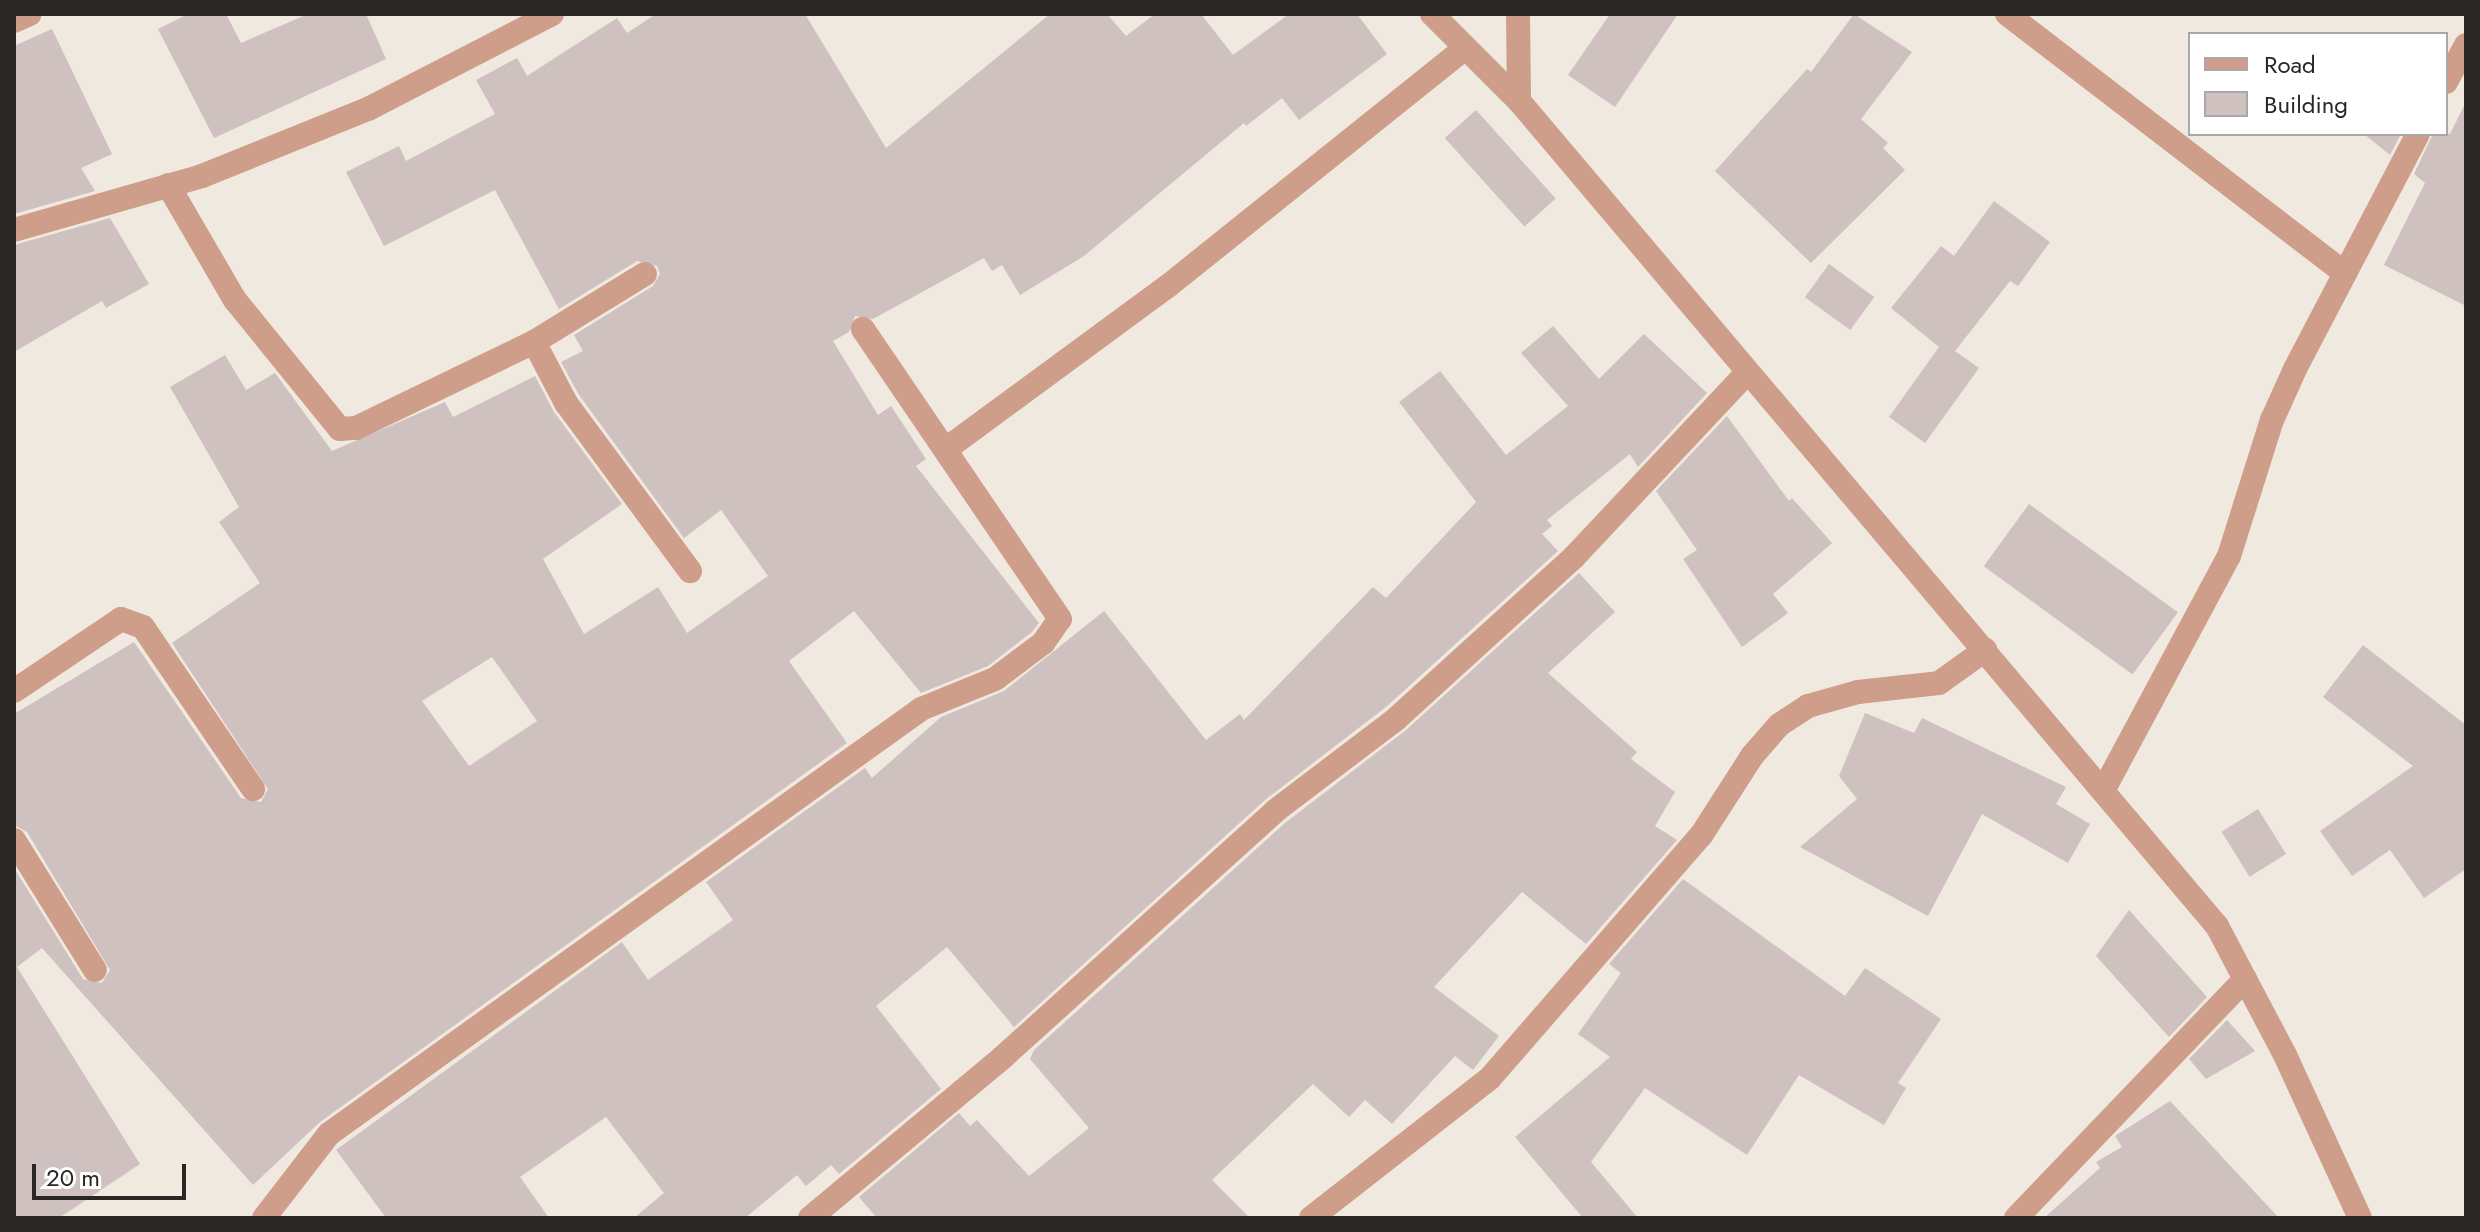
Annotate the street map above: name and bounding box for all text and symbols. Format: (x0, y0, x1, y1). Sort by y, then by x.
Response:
legend (2188, 32, 2448, 136)
text: Road (2264, 47, 2316, 82)
text: Building (2264, 87, 2348, 122)
scale bar (36, 1148, 190, 1198)
text: 20 m (46, 1160, 100, 1195)

